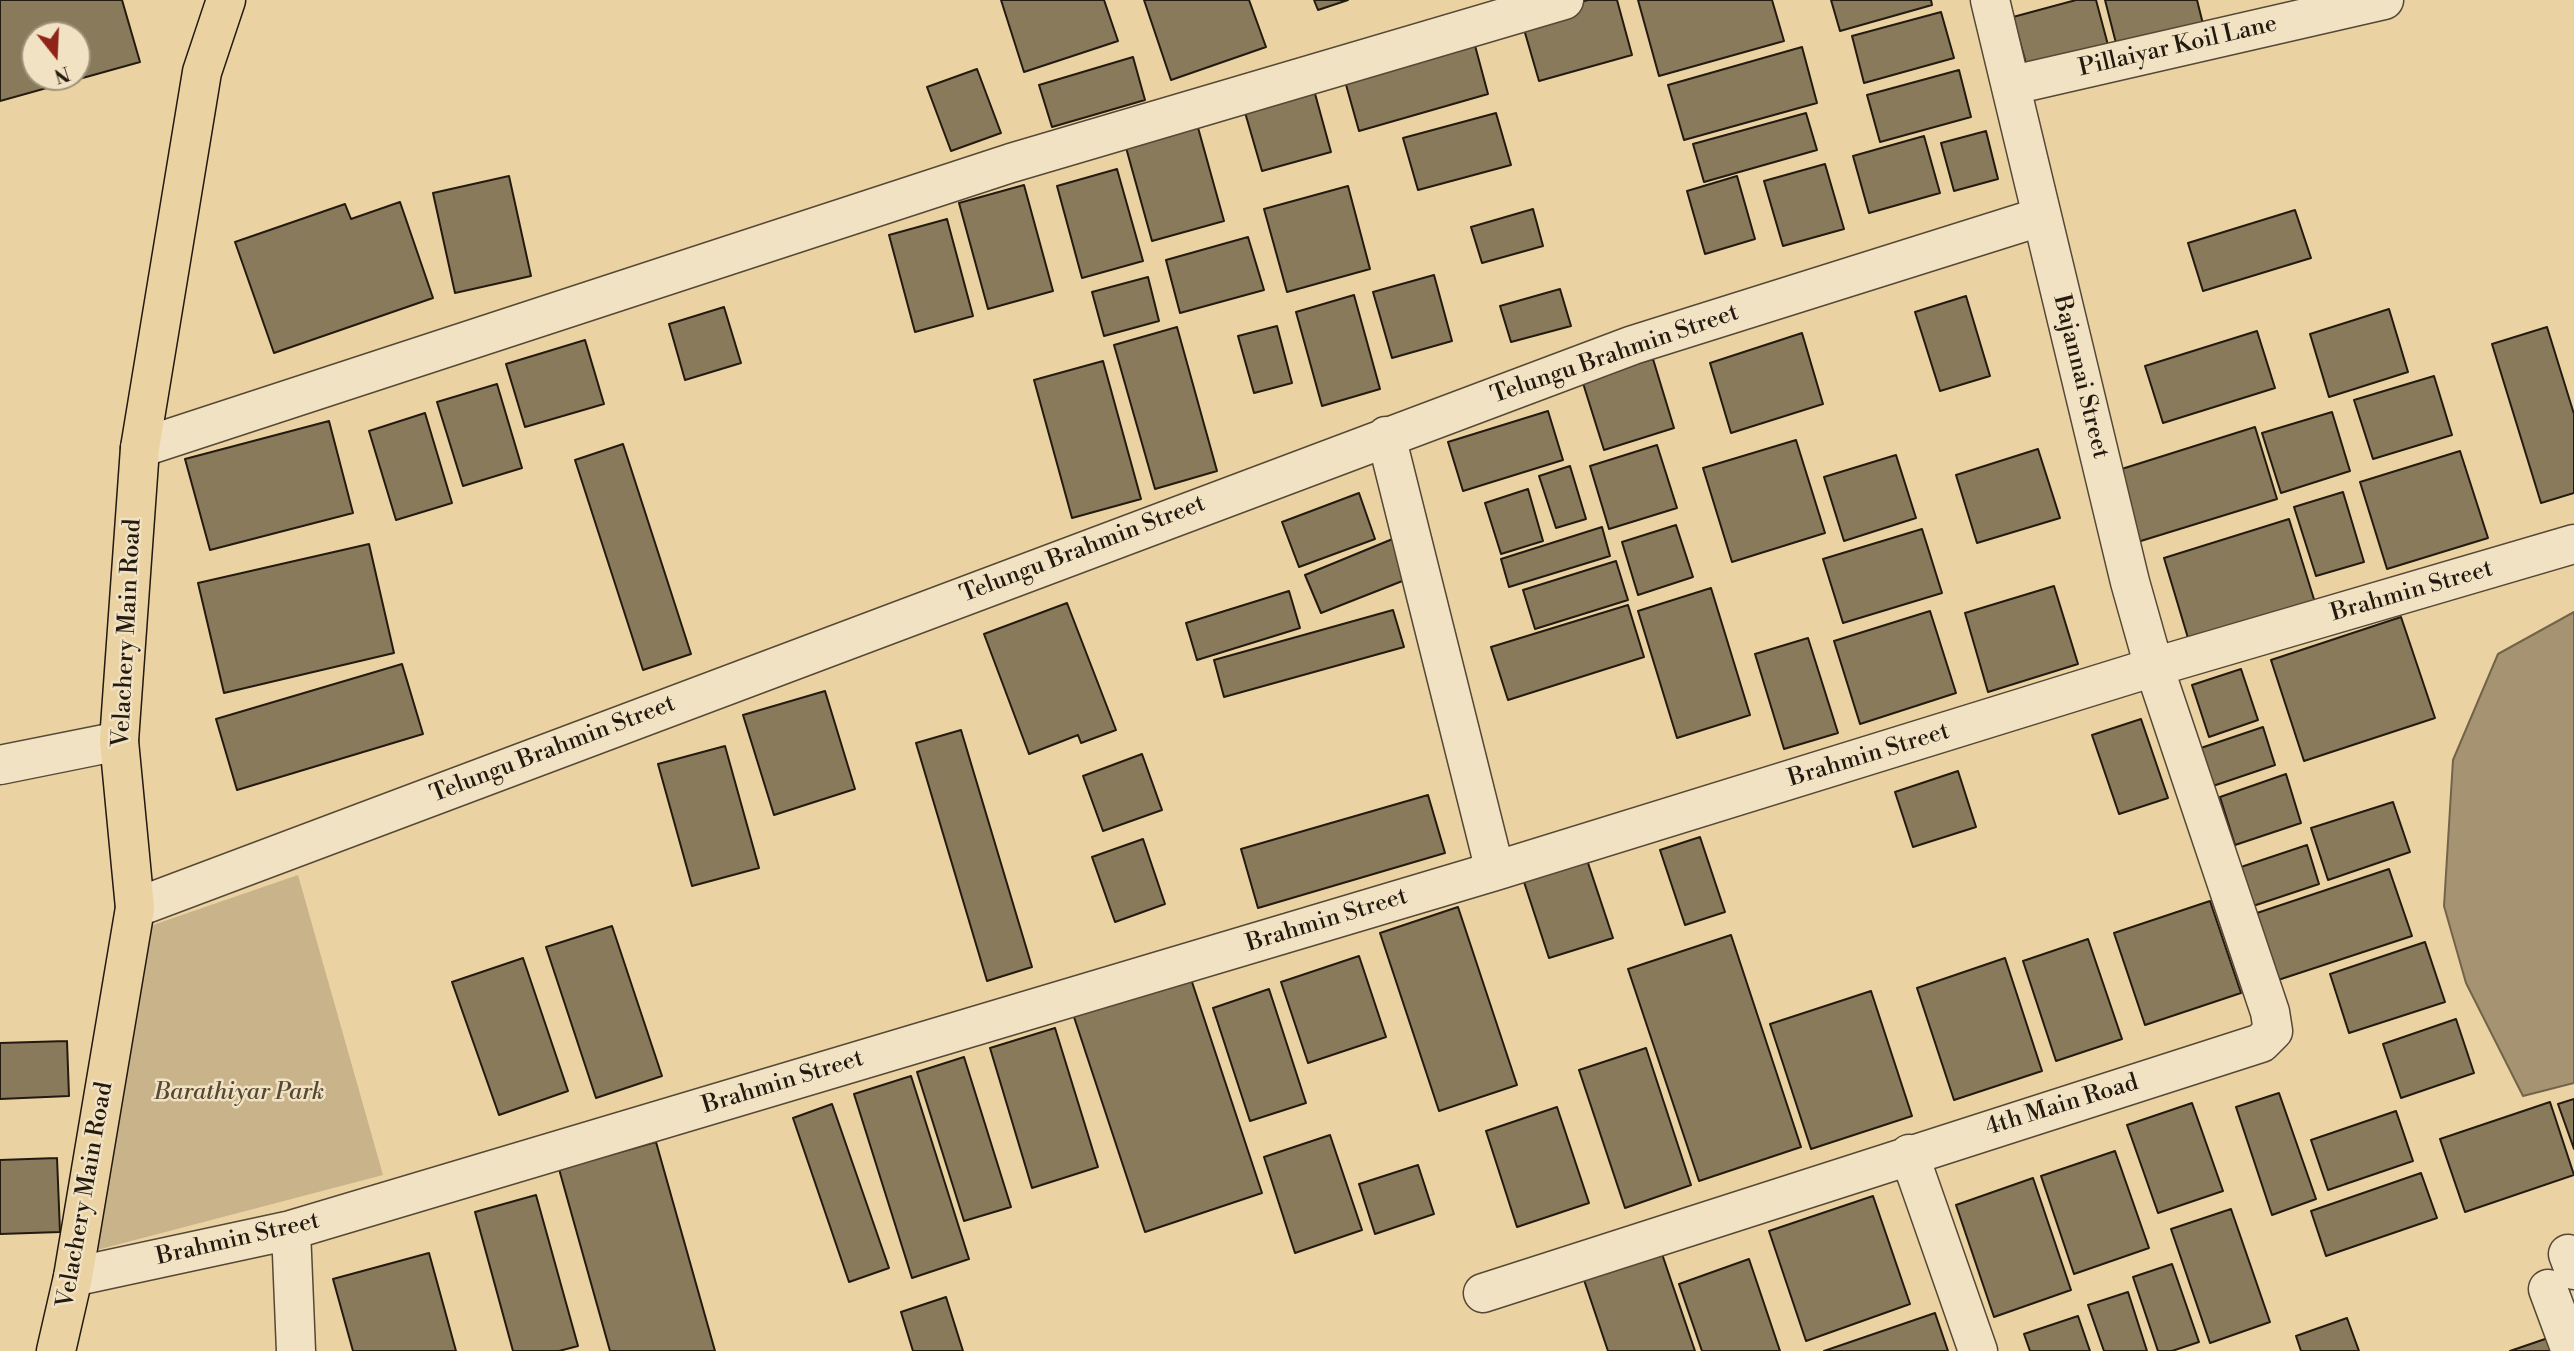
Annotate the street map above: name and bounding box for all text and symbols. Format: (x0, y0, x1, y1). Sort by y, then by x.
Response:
street label: Pillaiyar Koil Lane (2076, 10, 2280, 84)
north arrow (21, 21, 91, 91)
text: N (51, 60, 73, 88)
street label: Bajannai Street (2046, 292, 2114, 462)
street label: Telungu Brahmin Street (1487, 299, 1743, 411)
street label: Telungu Brahmin Street (957, 490, 1209, 610)
street label: Velachery Main Road (108, 518, 148, 748)
street label: Brahmin Street (2328, 555, 2496, 629)
street label: Telungu Brahmin Street (427, 690, 679, 810)
street label: Brahmin Street (1785, 718, 1953, 794)
street label: Brahmin Street (1243, 883, 1411, 959)
street label: Brahmin Street (699, 1045, 867, 1121)
street label: 4th Main Road (1982, 1069, 2142, 1143)
park label: Barathiyar Park (154, 1079, 324, 1107)
street label: Velachery Main Road (52, 1080, 120, 1310)
street label: Brahmin Street (153, 1207, 323, 1273)

